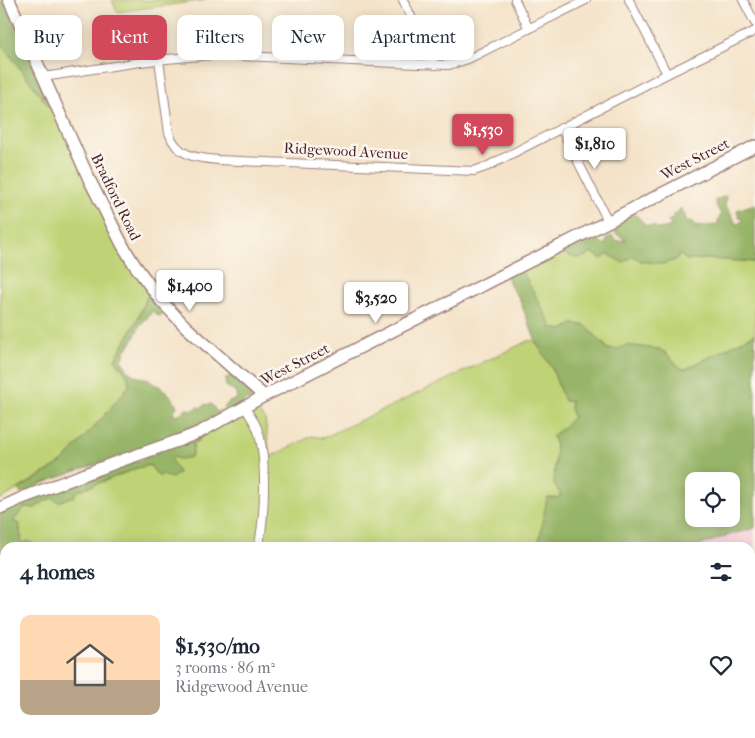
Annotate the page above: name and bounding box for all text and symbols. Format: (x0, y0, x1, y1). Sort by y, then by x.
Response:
chip: Buy (15, 15, 82, 60)
chip: Rent (92, 15, 167, 60)
chip: Filters (177, 15, 262, 60)
chip: New (272, 15, 344, 60)
chip: Apartment (354, 15, 474, 60)
pin: $1,530 (442, 114, 524, 156)
text: $1,530 (463, 120, 503, 139)
pin: $1,810 (554, 128, 636, 170)
text: $1,810 (575, 134, 615, 153)
street label: West Street (657, 134, 733, 184)
street label: Ridgewood Avenue (283, 139, 409, 163)
street label: Bradford Road (87, 151, 145, 244)
pin: $1,400 (149, 270, 231, 312)
text: $1,400 (167, 276, 213, 295)
pin: $3,520 (335, 282, 417, 324)
text: $3,520 (355, 288, 397, 307)
street label: West Street (257, 339, 333, 389)
map controls (685, 472, 740, 527)
button: locate (685, 472, 740, 527)
icon: filters (707, 558, 735, 586)
text: 4 homes (20, 560, 95, 584)
text: $1,530/mo (175, 634, 260, 658)
icon: home (60, 635, 120, 695)
icon: heart (707, 651, 735, 679)
text: 3 rooms · 86 m² (175, 658, 275, 677)
text: Ridgewood Avenue (175, 677, 308, 696)

